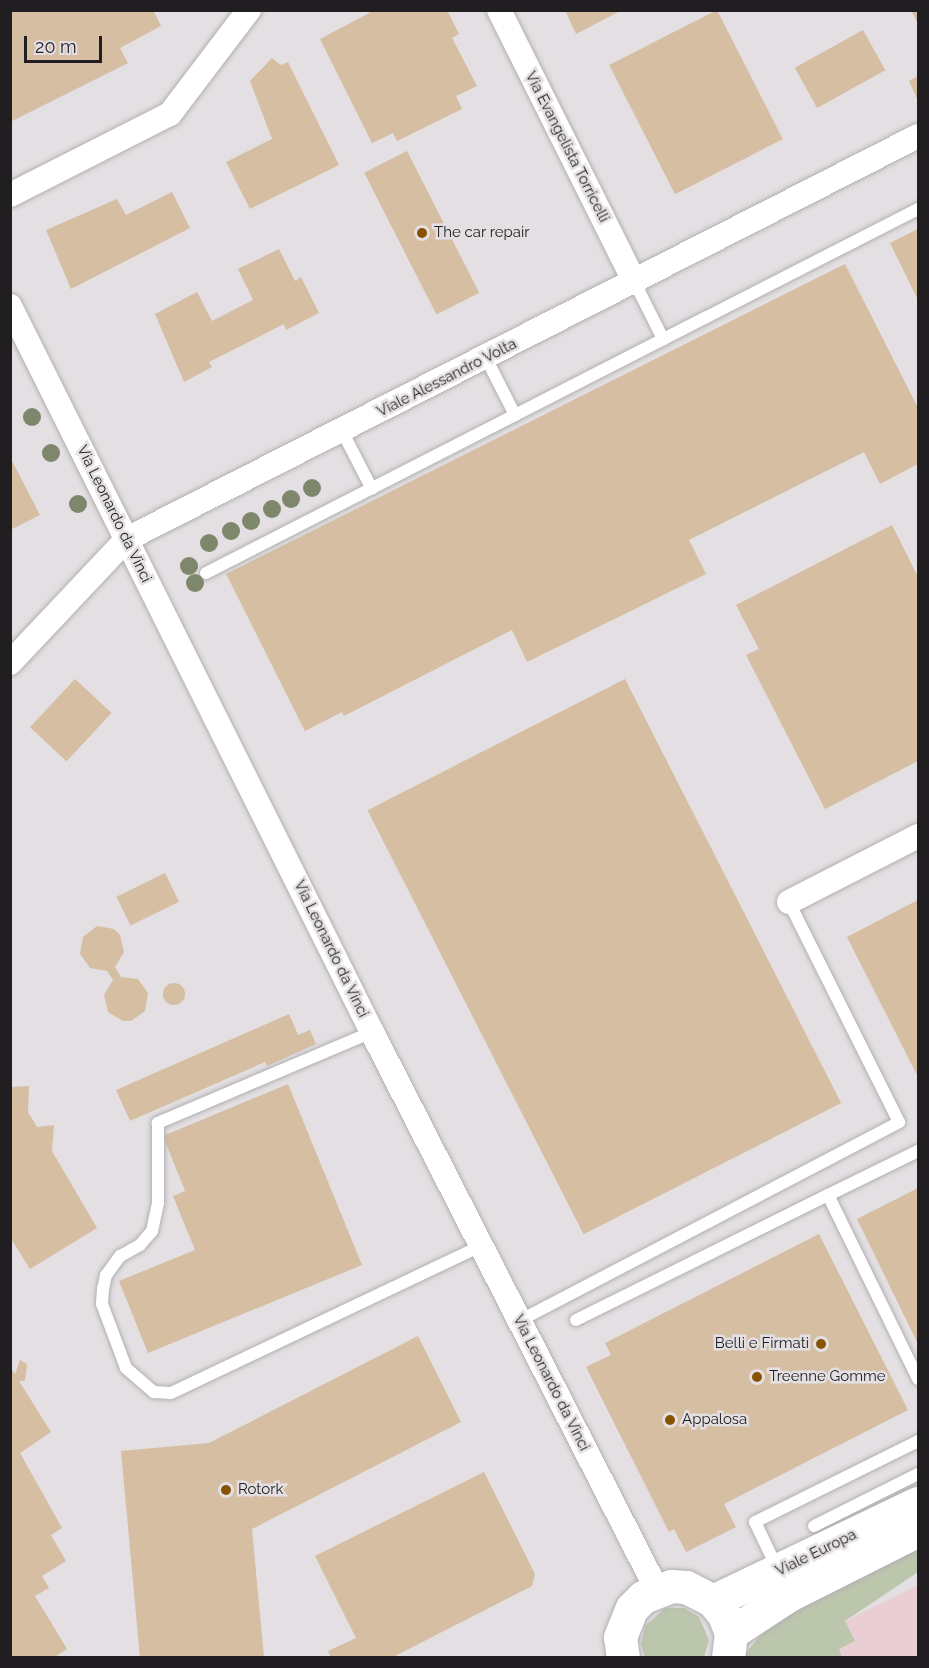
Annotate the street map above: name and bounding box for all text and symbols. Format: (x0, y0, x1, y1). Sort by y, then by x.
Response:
scale bar (27, 24, 105, 62)
text: 20 m (35, 36, 77, 57)
street label: Via Evangelista Torricelli (521, 68, 613, 226)
place label: The car repair (434, 224, 530, 242)
marker: The car repair (415, 226, 429, 240)
street label: Viale Alessandro Volta (374, 335, 520, 421)
street label: Via Leonardo da Vinci (73, 442, 155, 586)
street label: Via Leonardo da Vinci (290, 877, 372, 1021)
street label: Via Leonardo da Vinci (509, 1312, 593, 1454)
place label: Belli e Firmati (715, 1335, 809, 1353)
marker: Belli e Firmati (814, 1337, 828, 1351)
place label: Treenne Gomme (769, 1368, 886, 1386)
marker: Treenne Gomme (750, 1370, 764, 1384)
place label: Appalosa (682, 1411, 747, 1429)
marker: Appalosa (663, 1413, 677, 1427)
place label: Rotork (238, 1481, 283, 1499)
marker: Rotork (219, 1483, 233, 1497)
street label: Viale Europa (773, 1526, 859, 1580)

